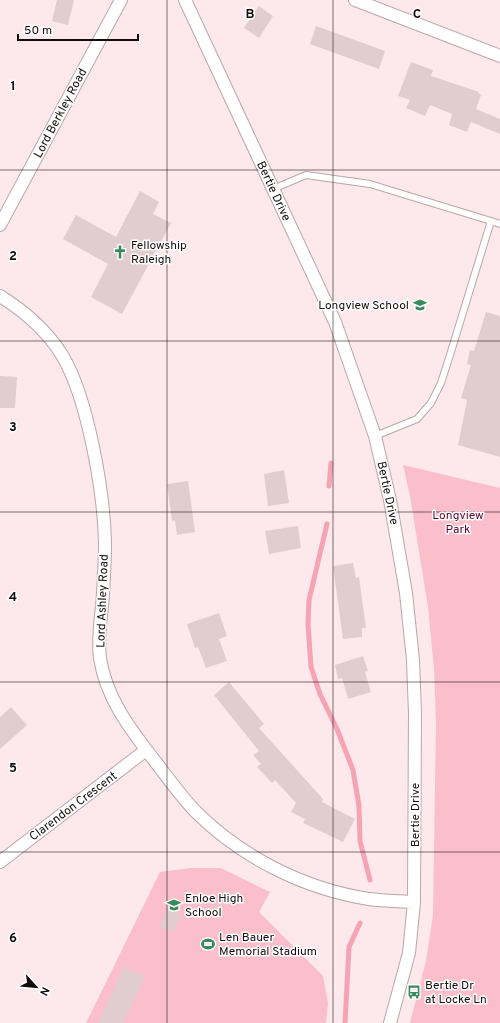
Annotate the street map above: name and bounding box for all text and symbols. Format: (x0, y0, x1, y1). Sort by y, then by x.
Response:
text: B (246, 7, 255, 23)
text: C (413, 7, 421, 23)
scale bar (18, 16, 138, 42)
text: 50 m (24, 23, 52, 39)
street label: Lord Berkley Road (31, 66, 91, 161)
text: 1 (10, 79, 16, 95)
street label: Bertie Drive (252, 159, 294, 224)
place label: Fellowship Raleigh (131, 238, 187, 268)
church icon: Fellowship Raleigh (112, 244, 128, 260)
text: 2 (9, 249, 17, 265)
school or university icon: Longview School (412, 297, 428, 313)
place label: Longview School (318, 298, 409, 314)
text: 3 (9, 420, 17, 436)
street label: Bertie Drive (372, 460, 402, 526)
park label: Longview Park (432, 508, 484, 538)
street label: Lord Ashley Road (93, 554, 113, 648)
text: 4 (9, 590, 17, 606)
text: 5 (9, 761, 17, 777)
street label: Clarendon Crescent (26, 769, 121, 845)
street label: Bertie Drive (408, 783, 424, 847)
place label: Enloe High School (185, 891, 243, 921)
school or university icon: Enloe High School (166, 897, 182, 913)
place label: Len Bauer Memorial Stadium (219, 930, 317, 960)
text: 6 (9, 931, 17, 947)
sports icon: Len Bauer Memorial Stadium (200, 936, 216, 952)
north arrow (16, 967, 56, 1007)
place label: Bertie Dr at Locke Ln (425, 978, 487, 1008)
text: N (36, 984, 52, 998)
bus stop icon: Bertie Dr at Locke Ln (406, 984, 422, 1000)

